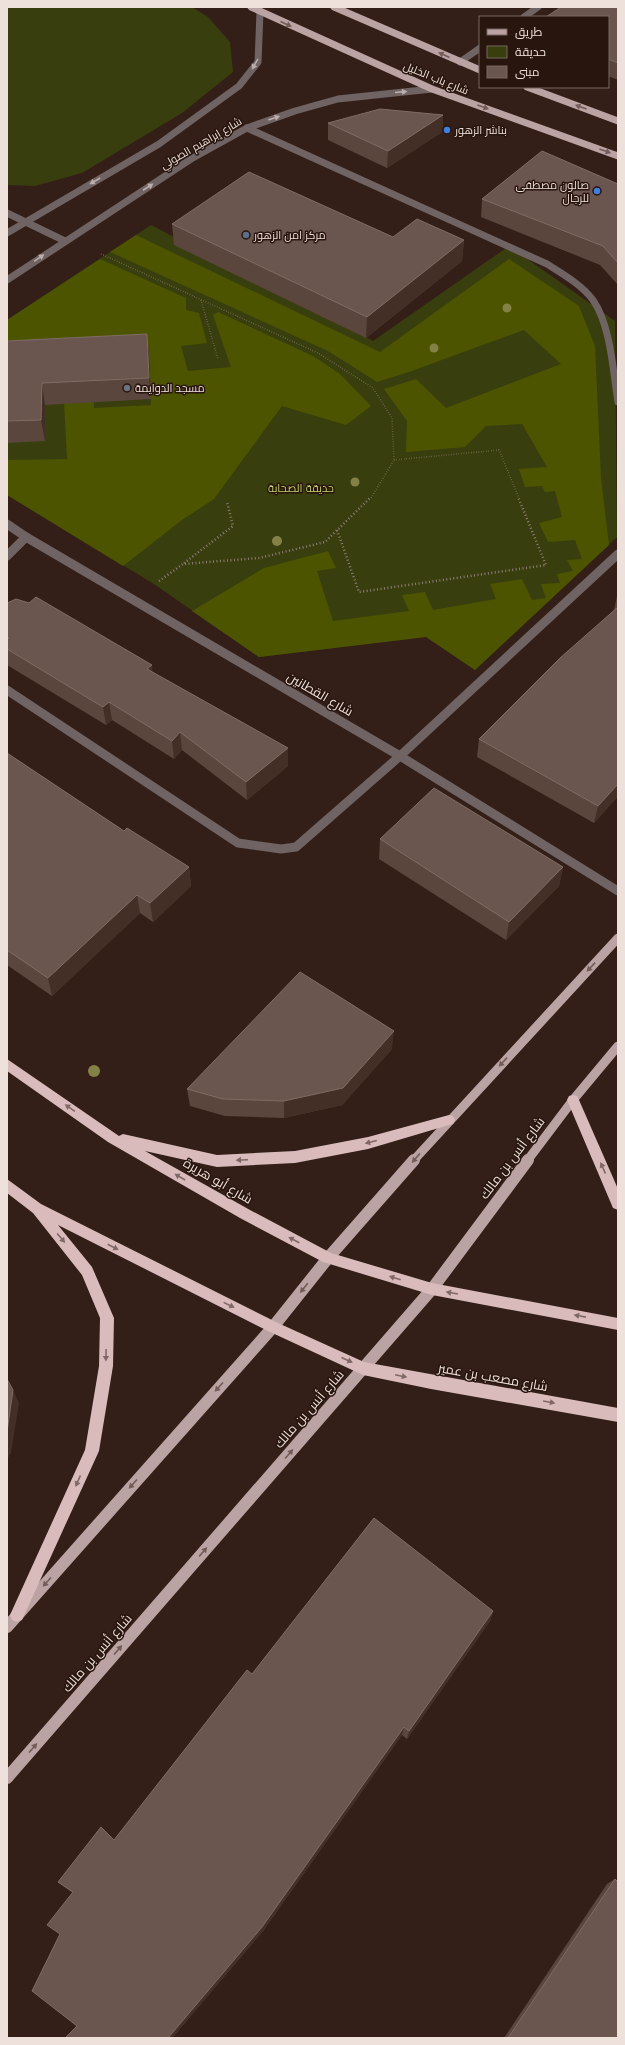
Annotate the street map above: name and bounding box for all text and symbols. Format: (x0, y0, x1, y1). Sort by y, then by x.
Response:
legend (479, 16, 609, 88)
one-way arrow (280, 21, 291, 27)
text: طريق (515, 25, 543, 39)
text: حديقة (515, 45, 546, 59)
one-way arrow (438, 52, 449, 58)
one-way arrow (252, 58, 258, 70)
street label: شارع باب الخليل (401, 59, 470, 98)
text: مبنى (515, 65, 540, 79)
one-way arrow (395, 89, 407, 96)
one-way arrow (575, 104, 587, 110)
one-way arrow (477, 105, 489, 111)
street label: شارع إبراهيم الصولي (158, 115, 245, 174)
one-way arrow (268, 115, 280, 121)
place label: بناشر الزهور (454, 124, 507, 137)
marker: بناشر الزهور (442, 125, 452, 135)
one-way arrow (599, 148, 611, 154)
one-way arrow (89, 177, 101, 184)
place label: صالون مصطفى للرجال (516, 179, 589, 205)
one-way arrow (142, 183, 154, 190)
marker: صالون مصطفى للرجال (592, 186, 602, 196)
place label: مركز امن الزهور (253, 229, 326, 242)
marker: مركز امن الزهور (241, 230, 251, 240)
one-way arrow (34, 254, 45, 262)
place label: مسجد الدوايمة (135, 382, 205, 395)
marker: مسجد الدوايمة (122, 383, 132, 393)
park label: حديقة الصحابة (268, 482, 334, 494)
street label: شارع القطانين (284, 669, 356, 720)
one-way arrow (587, 961, 596, 972)
one-way arrow (498, 1057, 508, 1067)
one-way arrow (64, 1104, 75, 1112)
street label: شارع أنس بن مالك (476, 1114, 548, 1202)
one-way arrow (365, 1139, 377, 1145)
one-way arrow (411, 1153, 420, 1164)
street label: شارع أبو هريرة (180, 1154, 256, 1208)
one-way arrow (236, 1156, 248, 1163)
one-way arrow (600, 1162, 606, 1173)
one-way arrow (174, 1173, 186, 1180)
one-way arrow (56, 1233, 65, 1244)
one-way arrow (288, 1236, 299, 1243)
one-way arrow (107, 1244, 118, 1250)
one-way arrow (389, 1275, 401, 1281)
one-way arrow (299, 1283, 308, 1294)
one-way arrow (446, 1289, 458, 1295)
one-way arrow (223, 1302, 235, 1308)
one-way arrow (574, 1313, 586, 1319)
one-way arrow (103, 1349, 109, 1362)
one-way arrow (341, 1357, 352, 1363)
street label: شارع مصعب بن عمير (436, 1360, 549, 1395)
street label: شارع أنس بن مالك (270, 1366, 348, 1452)
one-way arrow (395, 1373, 407, 1379)
one-way arrow (215, 1382, 224, 1392)
one-way arrow (543, 1399, 555, 1405)
one-way arrow (284, 1449, 293, 1460)
one-way arrow (75, 1475, 81, 1486)
one-way arrow (129, 1479, 138, 1490)
one-way arrow (199, 1547, 208, 1558)
one-way arrow (43, 1577, 52, 1586)
street label: شارع أنس بن مالك (58, 1610, 136, 1696)
one-way arrow (113, 1646, 122, 1655)
one-way arrow (28, 1743, 37, 1754)

